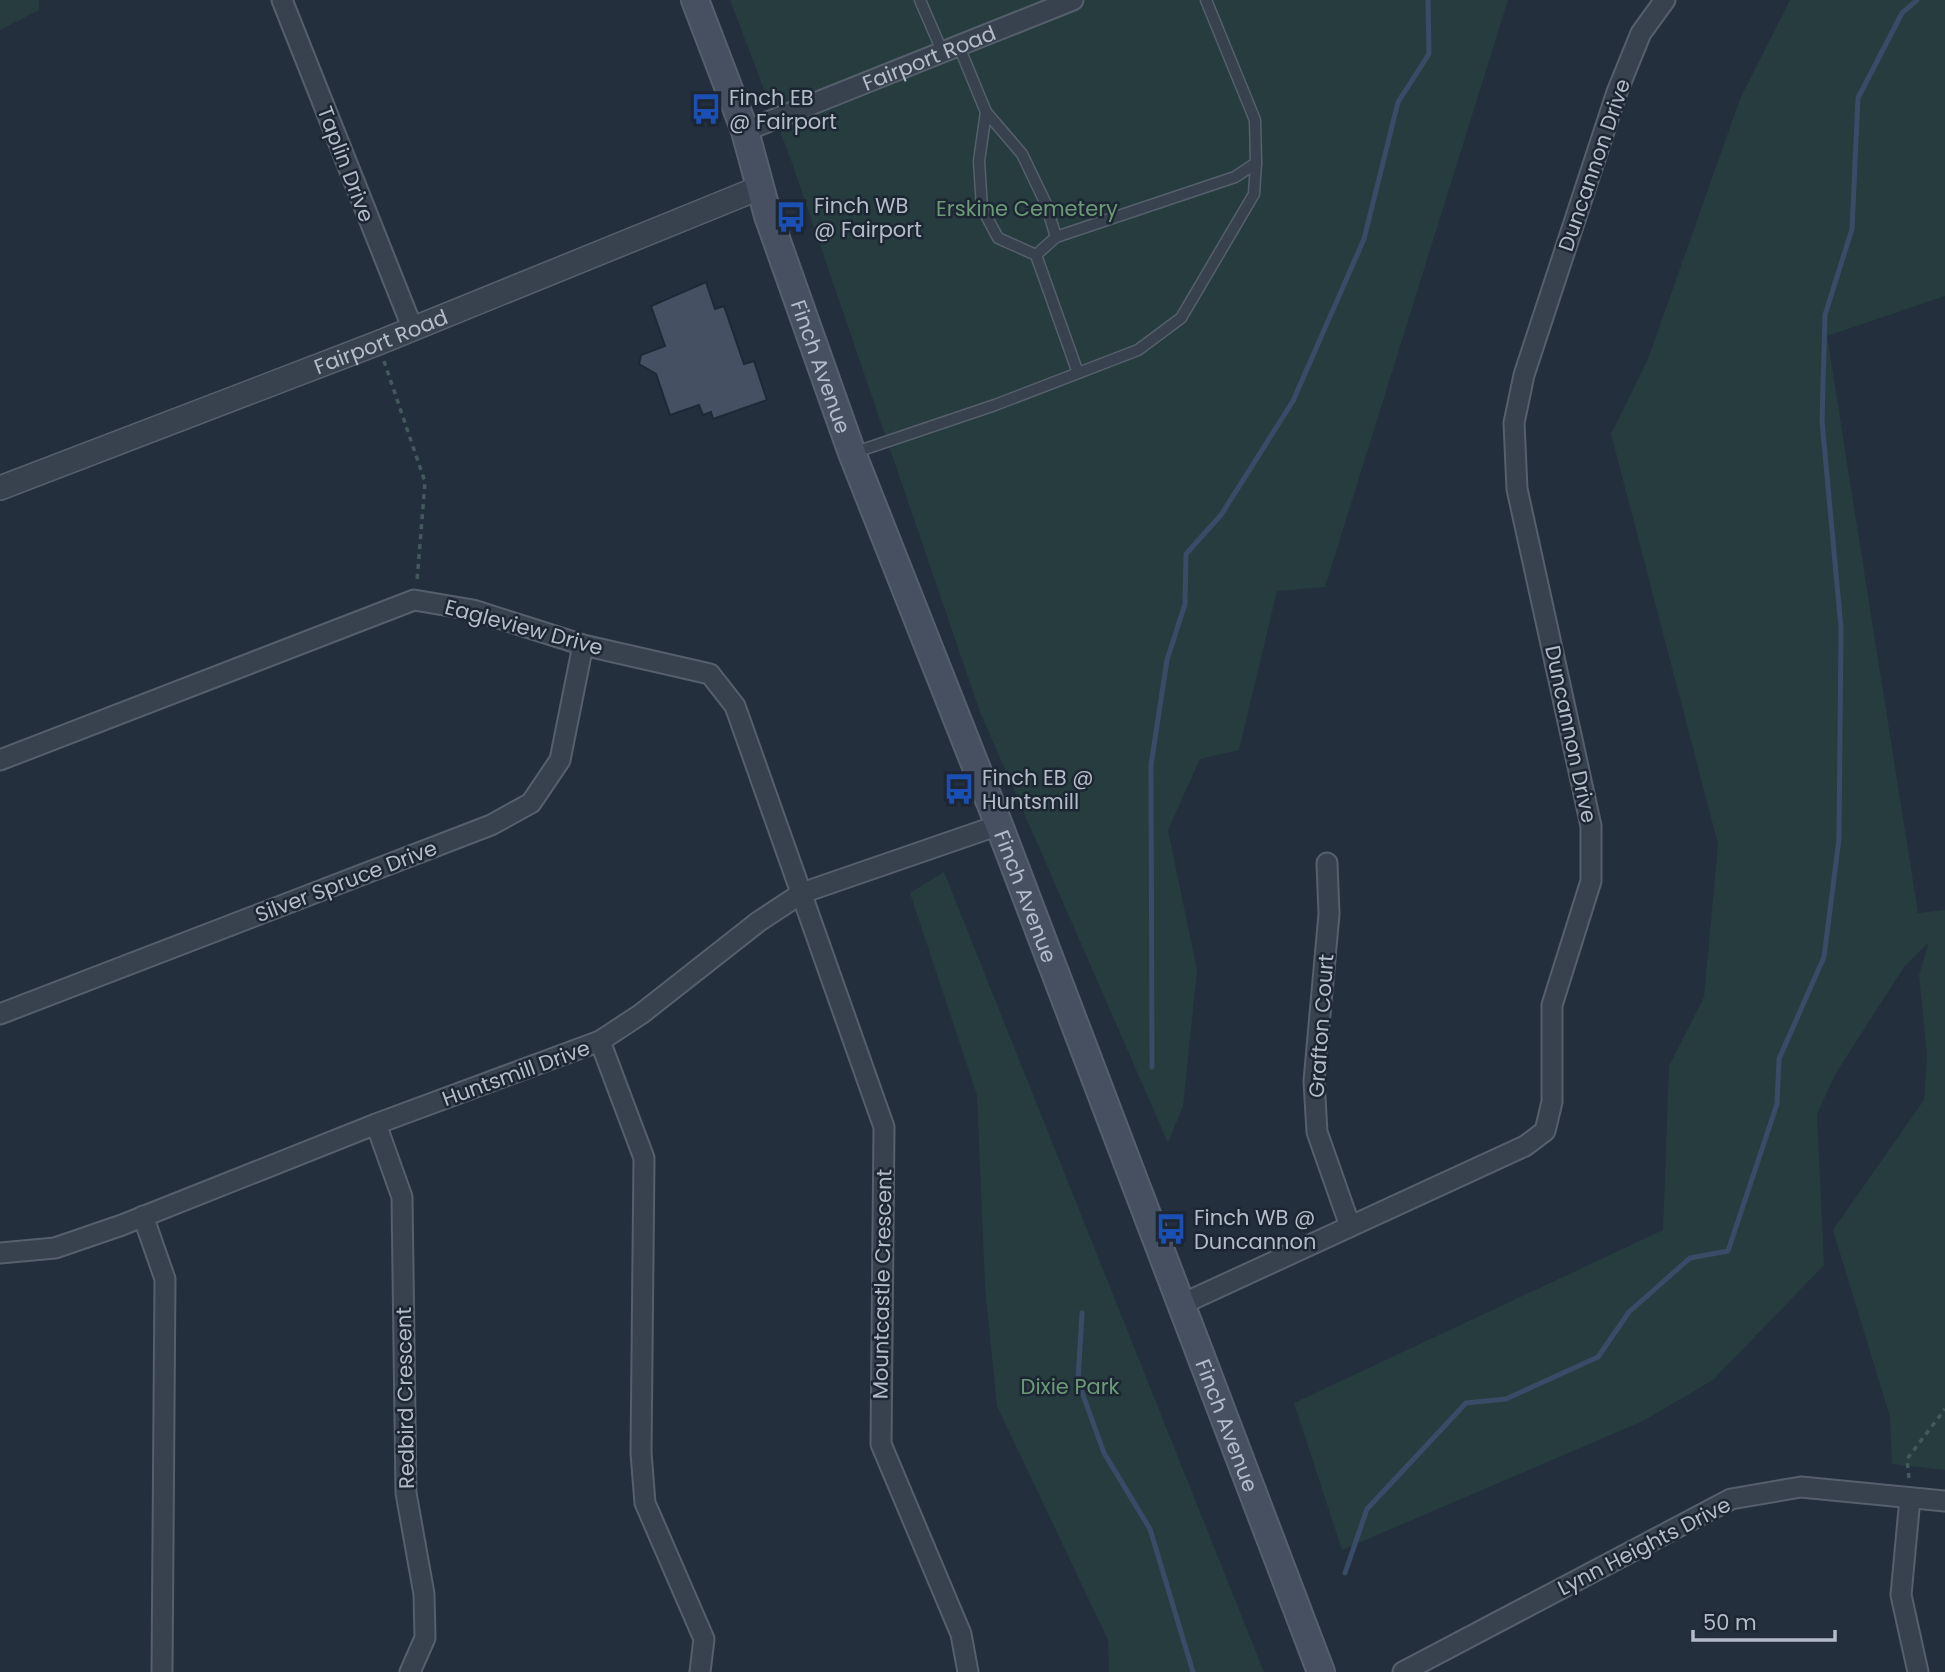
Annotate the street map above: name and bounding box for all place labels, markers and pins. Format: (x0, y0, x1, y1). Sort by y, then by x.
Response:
place label: Finch EB @ Fairport (729, 83, 837, 136)
bus stop icon: Finch EB @ Fairport (689, 92, 723, 126)
place label: Finch WB @ Fairport (814, 191, 922, 244)
bus stop icon: Finch WB @ Fairport (774, 200, 808, 234)
place label: Finch EB @ Huntsmill (982, 763, 1094, 816)
bus stop icon: Finch EB @ Huntsmill (942, 772, 976, 806)
place label: Finch WB @ Duncannon (1194, 1203, 1316, 1256)
bus stop icon: Finch WB @ Duncannon (1154, 1212, 1188, 1246)

